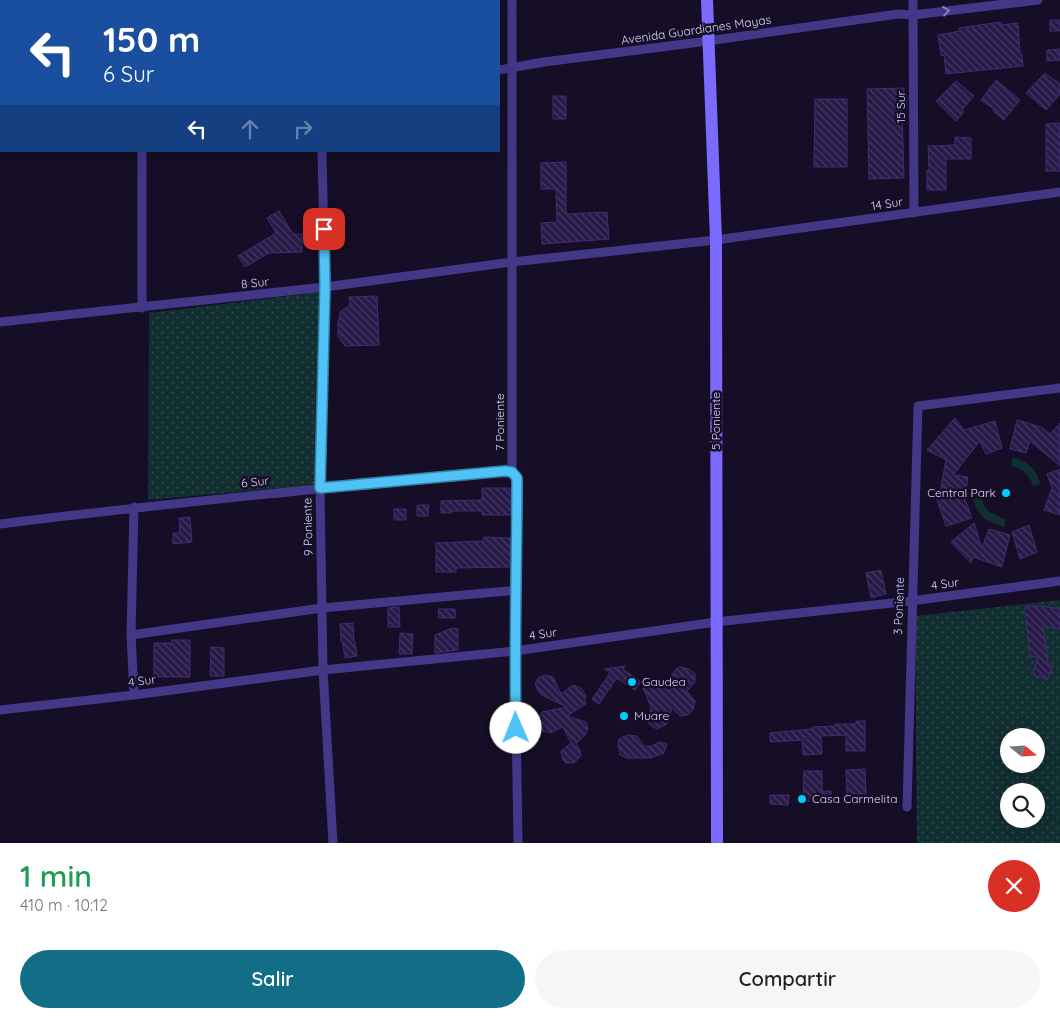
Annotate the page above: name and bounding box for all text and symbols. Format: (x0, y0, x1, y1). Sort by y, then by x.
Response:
one-way arrow (942, 6, 950, 17)
street label: Avenida Guardianes Mayas (620, 12, 772, 47)
text: 150 m (103, 17, 200, 61)
icon: left (20, 20, 85, 85)
text: 6 Sur (103, 60, 154, 88)
street label: 15 Sur (893, 90, 908, 123)
icon: left (183, 115, 211, 143)
icon: ahead (236, 115, 264, 143)
icon: right (289, 115, 317, 143)
street label: 14 Sur (870, 194, 904, 213)
pin (303, 208, 345, 250)
icon: arrive (310, 215, 338, 243)
street label: 8 Sur (240, 274, 270, 291)
street label: 5 Poniente (708, 392, 723, 450)
street label: 7 Poniente (492, 393, 507, 451)
street label: 6 Sur (240, 473, 270, 490)
place label: Central Park (927, 485, 996, 500)
marker: Central Park (1000, 487, 1012, 499)
street label: 9 Poniente (299, 498, 316, 556)
street label: 4 Sur (930, 574, 960, 593)
street label: 3 Poniente (890, 577, 907, 635)
street label: 4 Sur (528, 624, 558, 643)
street label: 4 Sur (127, 671, 157, 690)
place label: Gaudea (642, 674, 686, 689)
marker: Gaudea (626, 676, 638, 688)
position arrow (489, 701, 541, 753)
place label: Muare (634, 708, 669, 723)
marker: Muare (618, 710, 630, 722)
north arrow (1000, 728, 1045, 772)
map controls (1000, 728, 1045, 828)
button: search (1000, 783, 1045, 828)
place label: Casa Carmelita (812, 791, 898, 806)
marker: Casa Carmelita (796, 793, 808, 805)
text: 1 min (20, 857, 92, 895)
button: close (988, 860, 1040, 912)
text: 410 m · 10:12 (20, 895, 108, 915)
button: Salir (20, 950, 525, 1008)
button: Compartir (535, 950, 1040, 1008)

